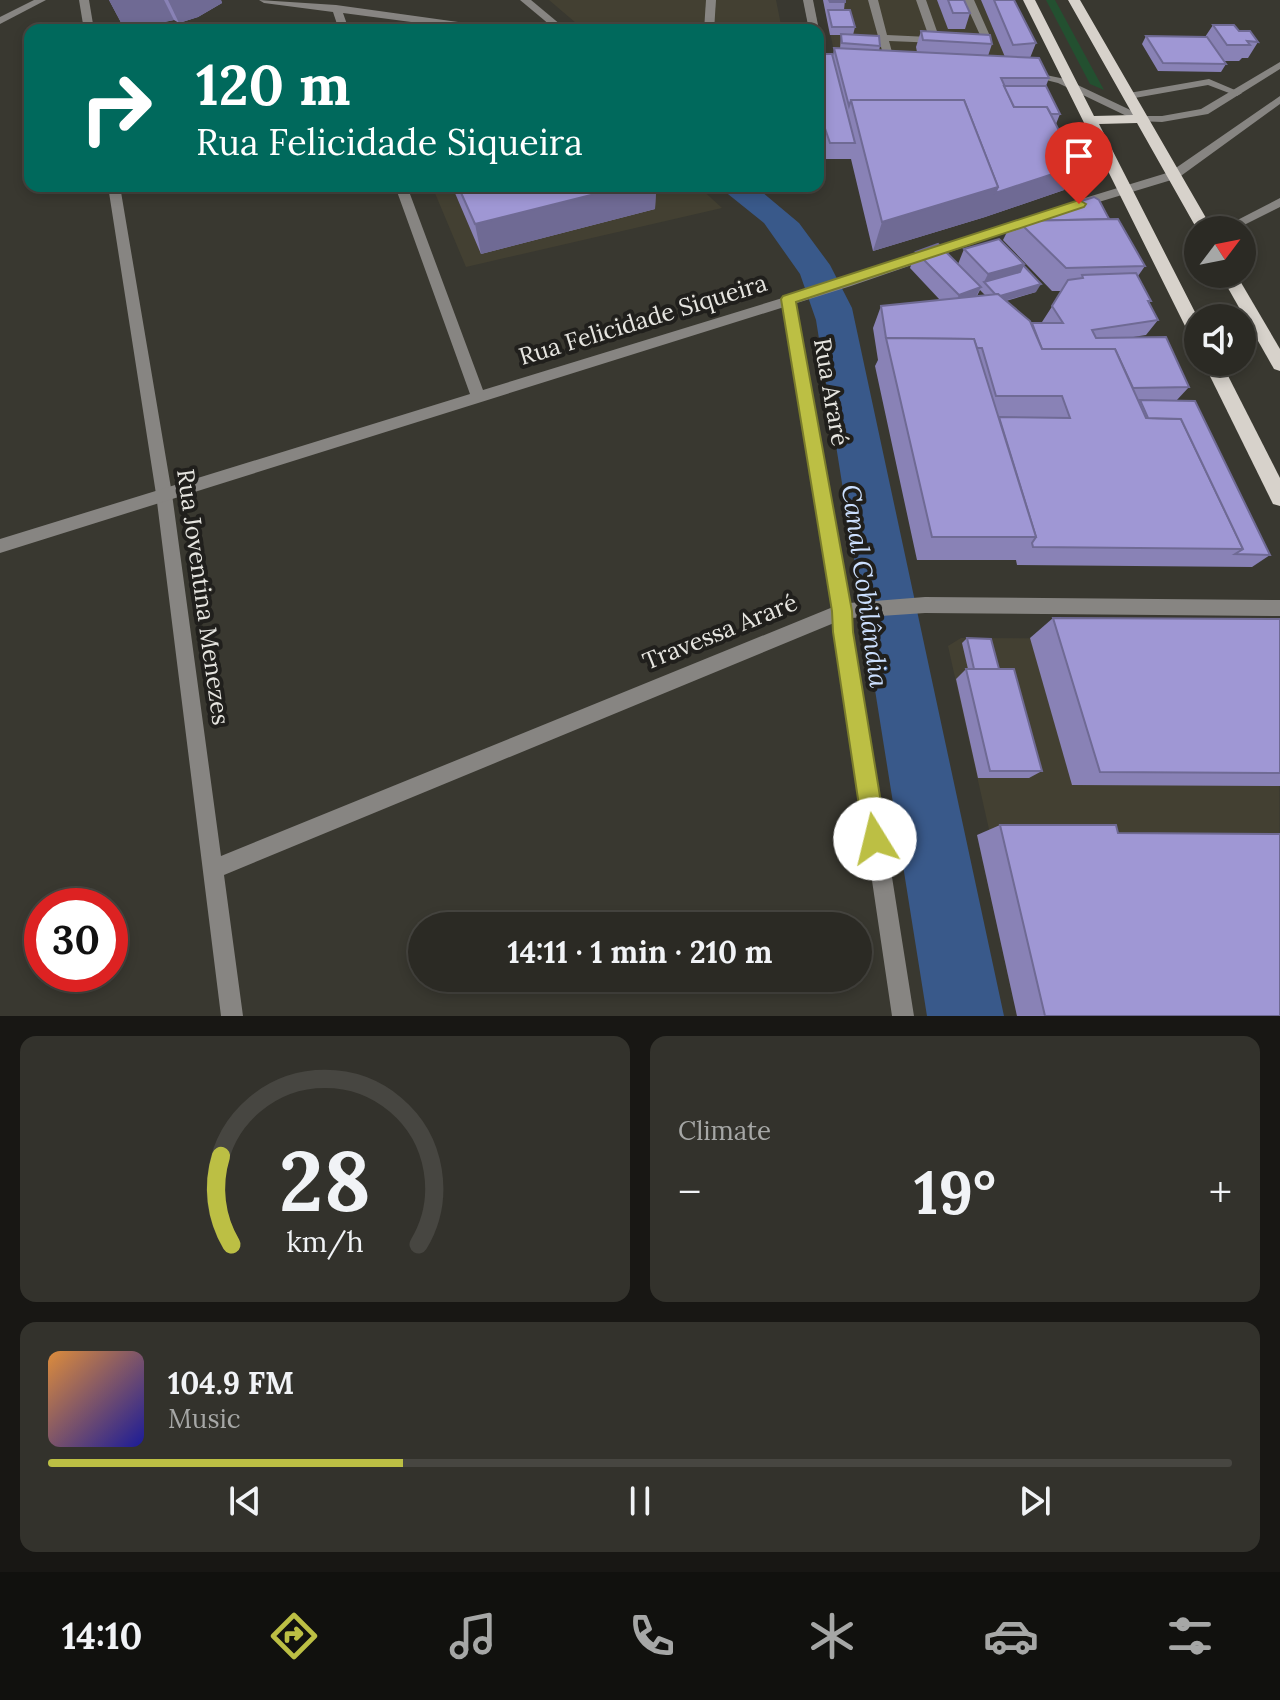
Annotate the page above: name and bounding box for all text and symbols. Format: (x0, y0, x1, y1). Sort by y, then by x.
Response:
text: 120 m (196, 49, 350, 120)
icon: right (64, 56, 168, 160)
text: Rua Felicidade Siqueira (196, 119, 583, 165)
pin (1045, 122, 1113, 204)
icon: arrive (1057, 134, 1101, 178)
north arrow (1184, 216, 1256, 288)
map controls (1184, 216, 1256, 376)
street label: Rua Felicidade Siqueira (515, 267, 771, 372)
button: sound (1184, 304, 1256, 376)
street label: Rua Araré (807, 336, 856, 448)
street label: Rua Joventina Menezes (170, 467, 237, 727)
water label: Canal Cobilândia (835, 482, 896, 690)
street label: Travessa Araré (638, 586, 802, 677)
position arrow (833, 797, 917, 881)
speed limit sign: 30 (24, 888, 128, 992)
text: 14:11 · 1 min · 210 m (508, 933, 772, 971)
text: Climate (678, 1114, 771, 1147)
text: 28 (279, 1127, 371, 1234)
text: 19° (914, 1154, 996, 1230)
text: − (678, 1164, 701, 1220)
text: + (1209, 1164, 1232, 1220)
text: km/h (286, 1223, 364, 1260)
text: 104.9 FM (168, 1364, 294, 1402)
text: Music (168, 1402, 241, 1435)
icon: previous (223, 1479, 267, 1523)
icon: pause (618, 1479, 662, 1523)
icon: next (1013, 1479, 1057, 1523)
icon: directions (266, 1608, 322, 1664)
icon: music (445, 1608, 501, 1664)
icon: phone (624, 1608, 680, 1664)
icon: climate (804, 1608, 860, 1664)
icon: car (983, 1608, 1039, 1664)
icon: filters (1162, 1608, 1218, 1664)
text: 14:10 (62, 1613, 142, 1659)

